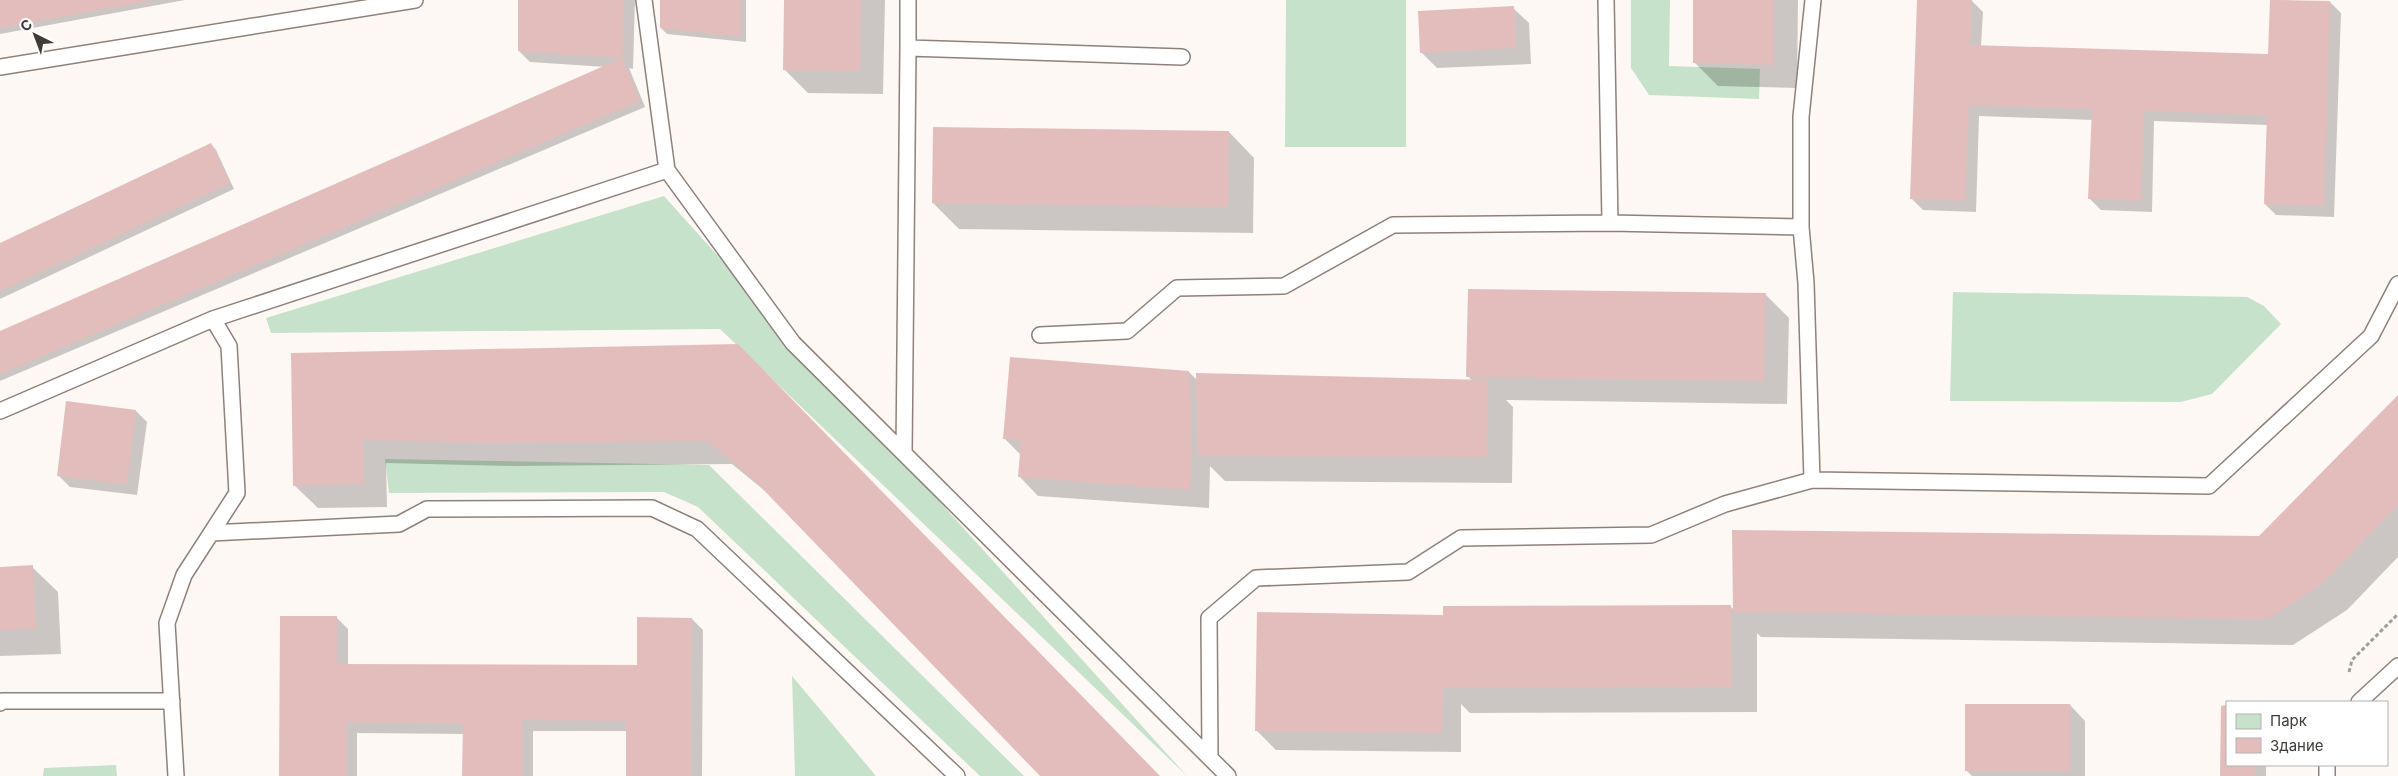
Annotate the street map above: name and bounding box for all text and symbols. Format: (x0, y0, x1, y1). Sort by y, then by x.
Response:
north arrow (10, 10, 60, 60)
text: С (16, 15, 36, 35)
legend (2226, 701, 2388, 766)
text: Парк (2270, 711, 2307, 730)
text: Здание (2270, 736, 2324, 755)

